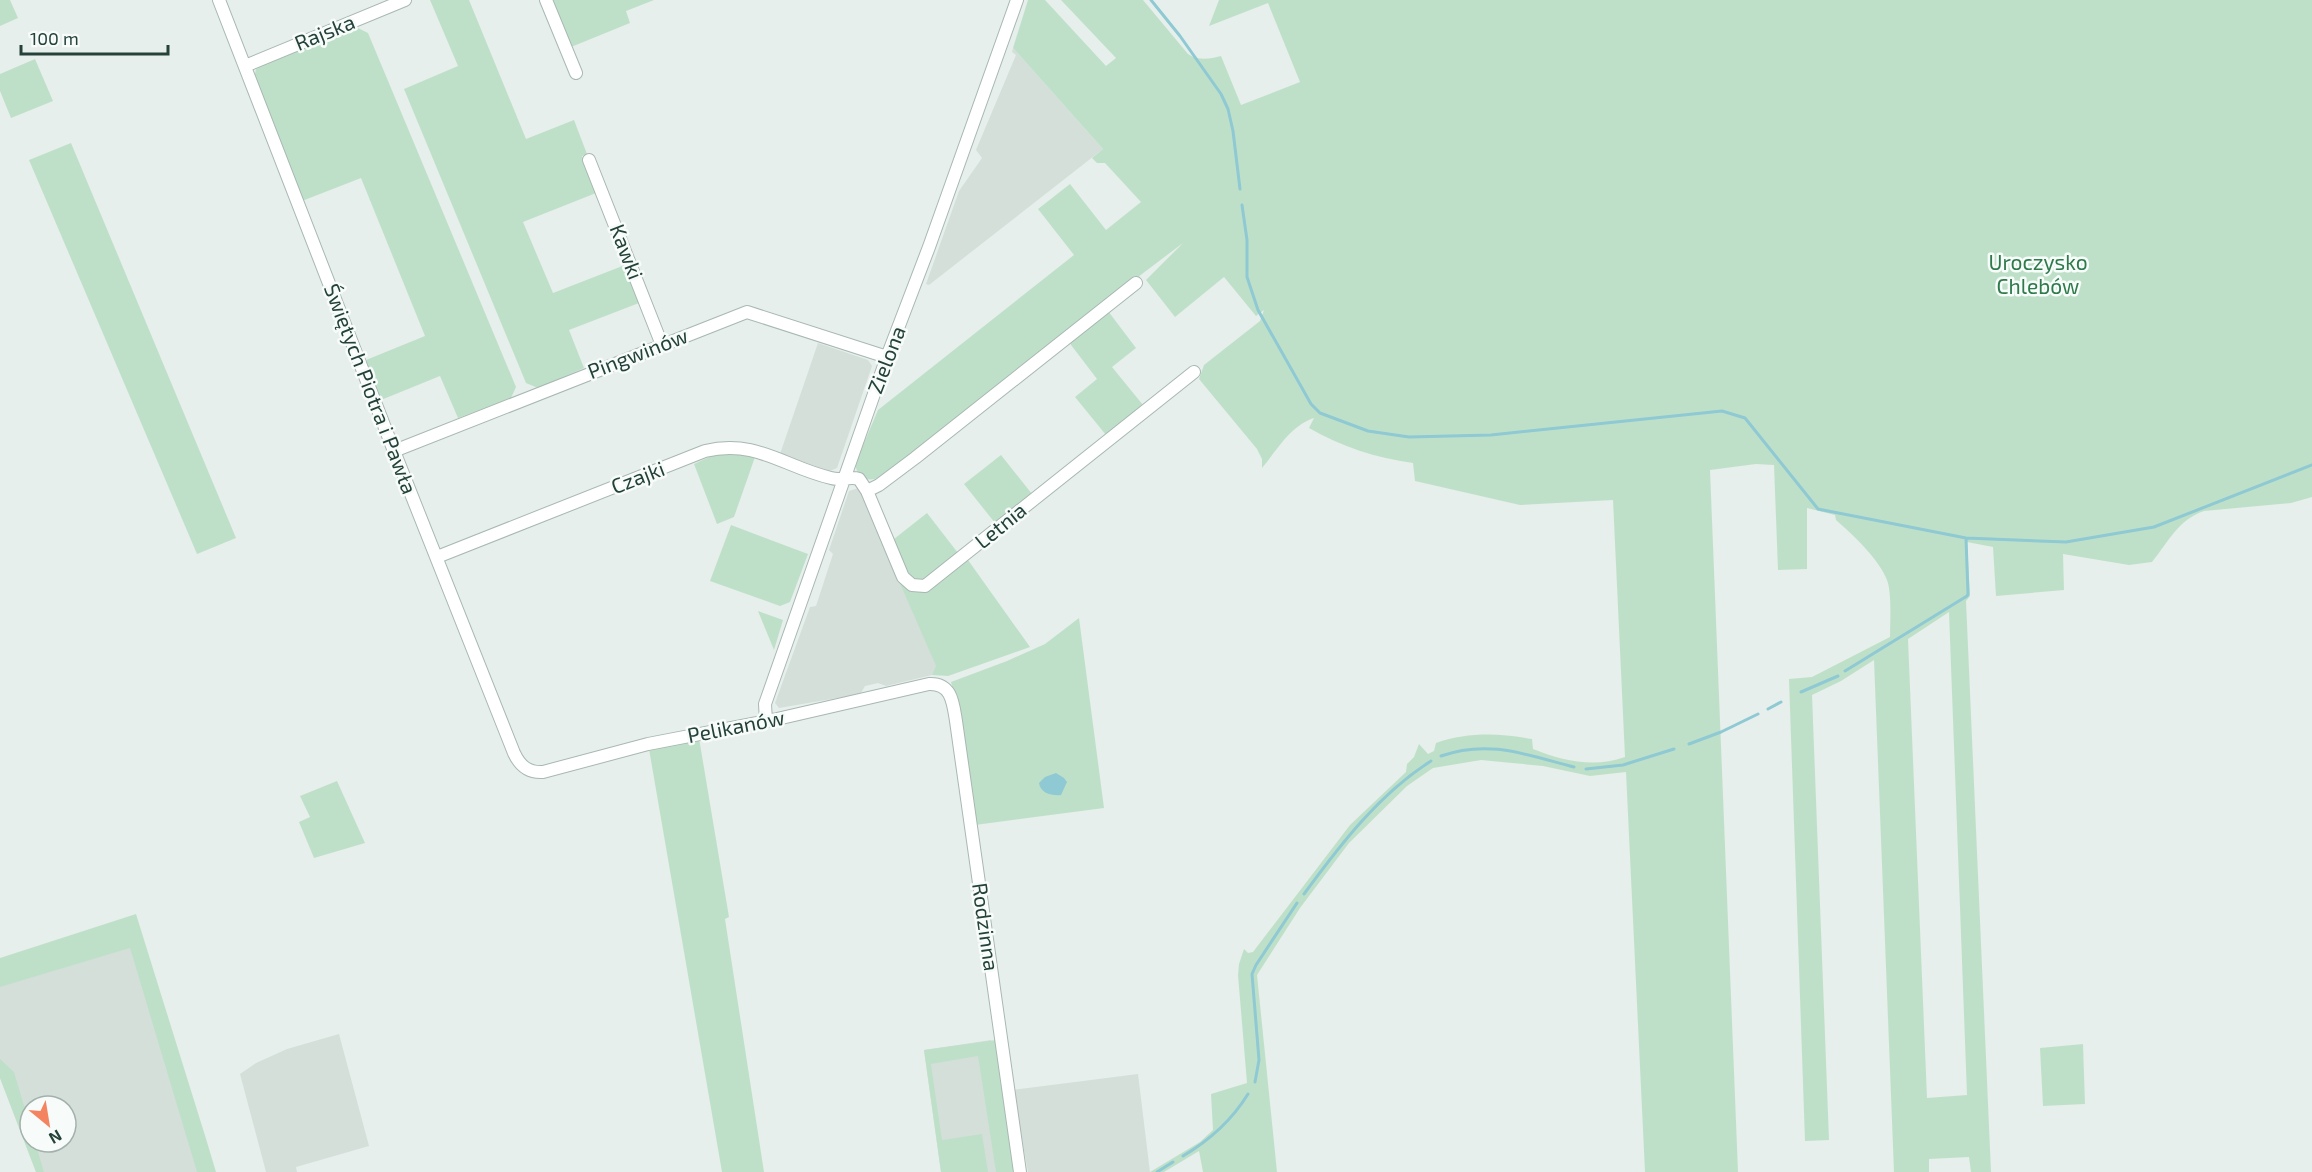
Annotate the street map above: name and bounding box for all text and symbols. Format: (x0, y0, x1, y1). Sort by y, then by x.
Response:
street label: Rajska (291, 8, 359, 56)
scale bar (21, 18, 168, 56)
text: 100 m (30, 27, 79, 49)
street label: Kawki (605, 220, 649, 283)
park label: Uroczysko Chlebów (1988, 249, 2088, 298)
street label: Świętych Piotra i Pawła (320, 280, 423, 497)
street label: Pingwinów (584, 322, 691, 383)
street label: Zielona (861, 322, 910, 397)
street label: Czajki (607, 455, 668, 499)
street label: Letnia (969, 497, 1031, 553)
street label: Pelikanów (685, 704, 786, 747)
street label: Rodzinna (968, 881, 1005, 972)
north arrow (18, 1094, 78, 1154)
text: N (46, 1126, 66, 1149)

